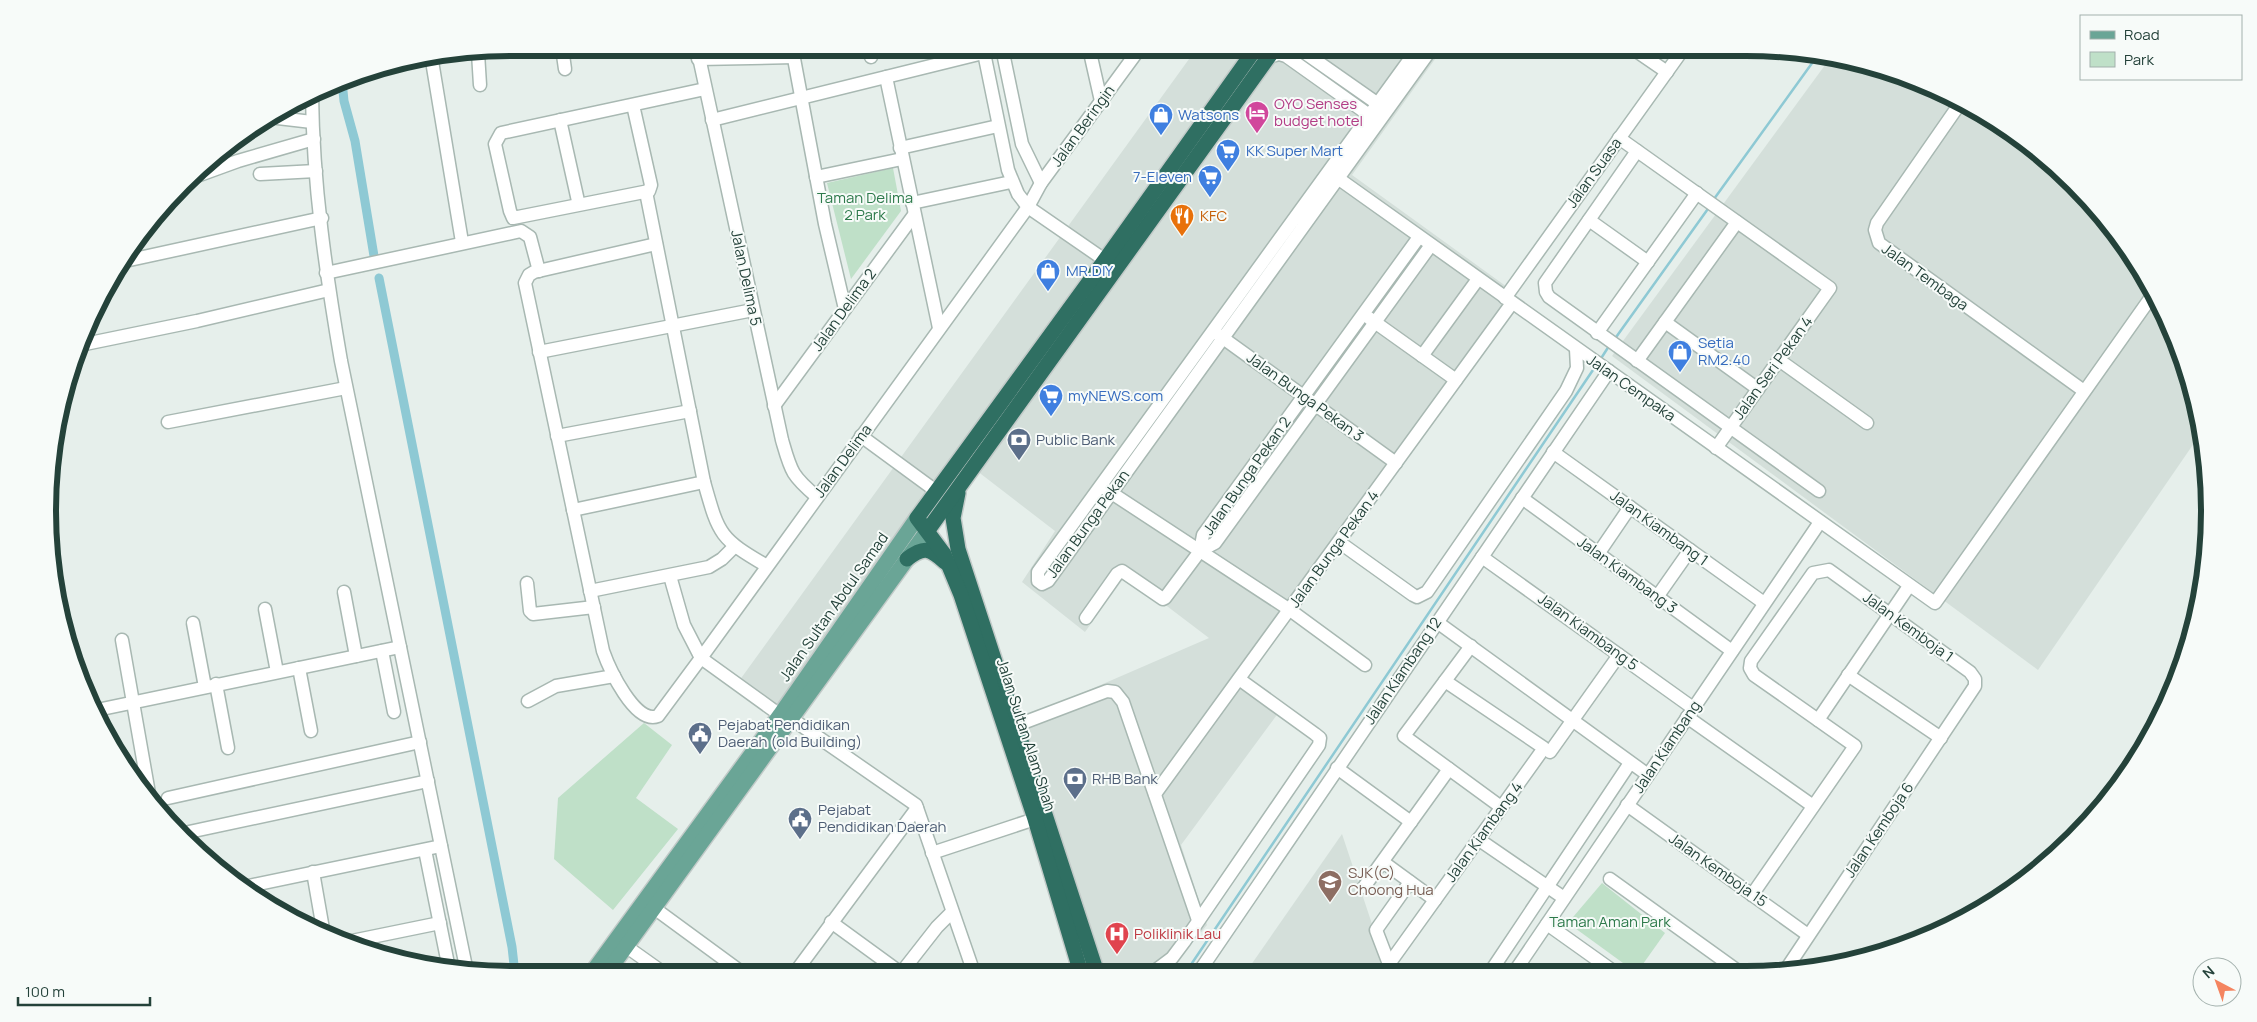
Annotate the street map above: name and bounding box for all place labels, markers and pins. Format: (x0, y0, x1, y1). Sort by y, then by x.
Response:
place label: OYO Senses budget hotel (1274, 93, 1363, 131)
hotel icon: OYO Senses budget hotel (1244, 100, 1270, 134)
shop icon: Watsons (1148, 102, 1174, 136)
place label: Watsons (1178, 104, 1239, 125)
supermarket icon: KK Super Mart (1215, 138, 1241, 172)
place label: KK Super Mart (1246, 140, 1343, 161)
supermarket icon: 7-Eleven (1197, 164, 1223, 198)
place label: 7-Eleven (1133, 166, 1192, 187)
restaurant icon: KFC (1169, 203, 1195, 237)
place label: KFC (1200, 205, 1227, 226)
shop icon: MR.DIY (1035, 258, 1061, 292)
place label: MR.DIY (1066, 260, 1114, 281)
place label: Setia RM2.40 (1698, 332, 1750, 370)
shop icon: Setia RM2.40 (1667, 339, 1693, 373)
supermarket icon: myNEWS.com (1038, 383, 1064, 417)
place label: myNEWS.com (1068, 385, 1163, 406)
bank icon: Public Bank (1006, 427, 1032, 461)
place label: Public Bank (1036, 429, 1116, 450)
place label: Pejabat Pendidikan Daerah (old Building) (718, 714, 862, 752)
public building icon: Pejabat Pendidikan Daerah (old Building) (687, 721, 713, 755)
bank icon: RHB Bank (1062, 766, 1088, 800)
place label: RHB Bank (1092, 768, 1158, 789)
place label: Pejabat Pendidikan Daerah (818, 799, 946, 837)
public building icon: Pejabat Pendidikan Daerah (787, 806, 813, 840)
place label: SJK(C) Choong Hua (1348, 862, 1434, 900)
school or university icon: SJK(C) Choong Hua (1317, 869, 1343, 903)
hospital icon: Poliklinik Lau (1104, 921, 1130, 955)
place label: Poliklinik Lau (1134, 923, 1221, 944)

